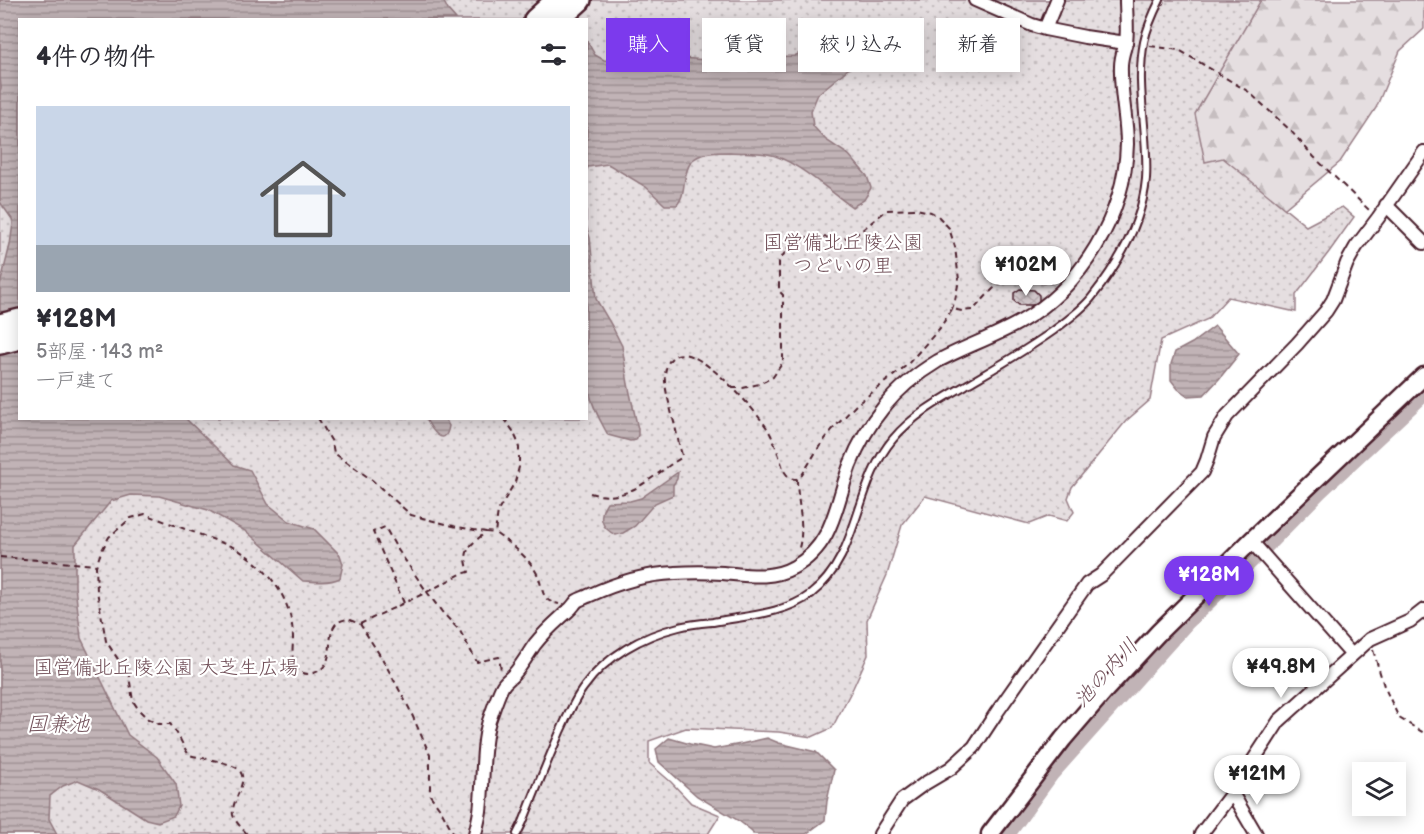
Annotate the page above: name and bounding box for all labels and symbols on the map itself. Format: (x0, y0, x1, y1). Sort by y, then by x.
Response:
park label: 国営備北丘陵公園 つどいの里 (763, 231, 923, 278)
pin: ¥102M (984, 246, 1068, 297)
pin: ¥128M (1167, 556, 1251, 607)
water label: 池の内川 (1069, 633, 1143, 713)
pin: ¥49.8M (1232, 648, 1330, 699)
park label: 国営備北丘陵公園 大芝生広場 (33, 656, 299, 680)
water label: 国兼池 (27, 712, 90, 737)
pin: ¥121M (1215, 755, 1299, 806)

